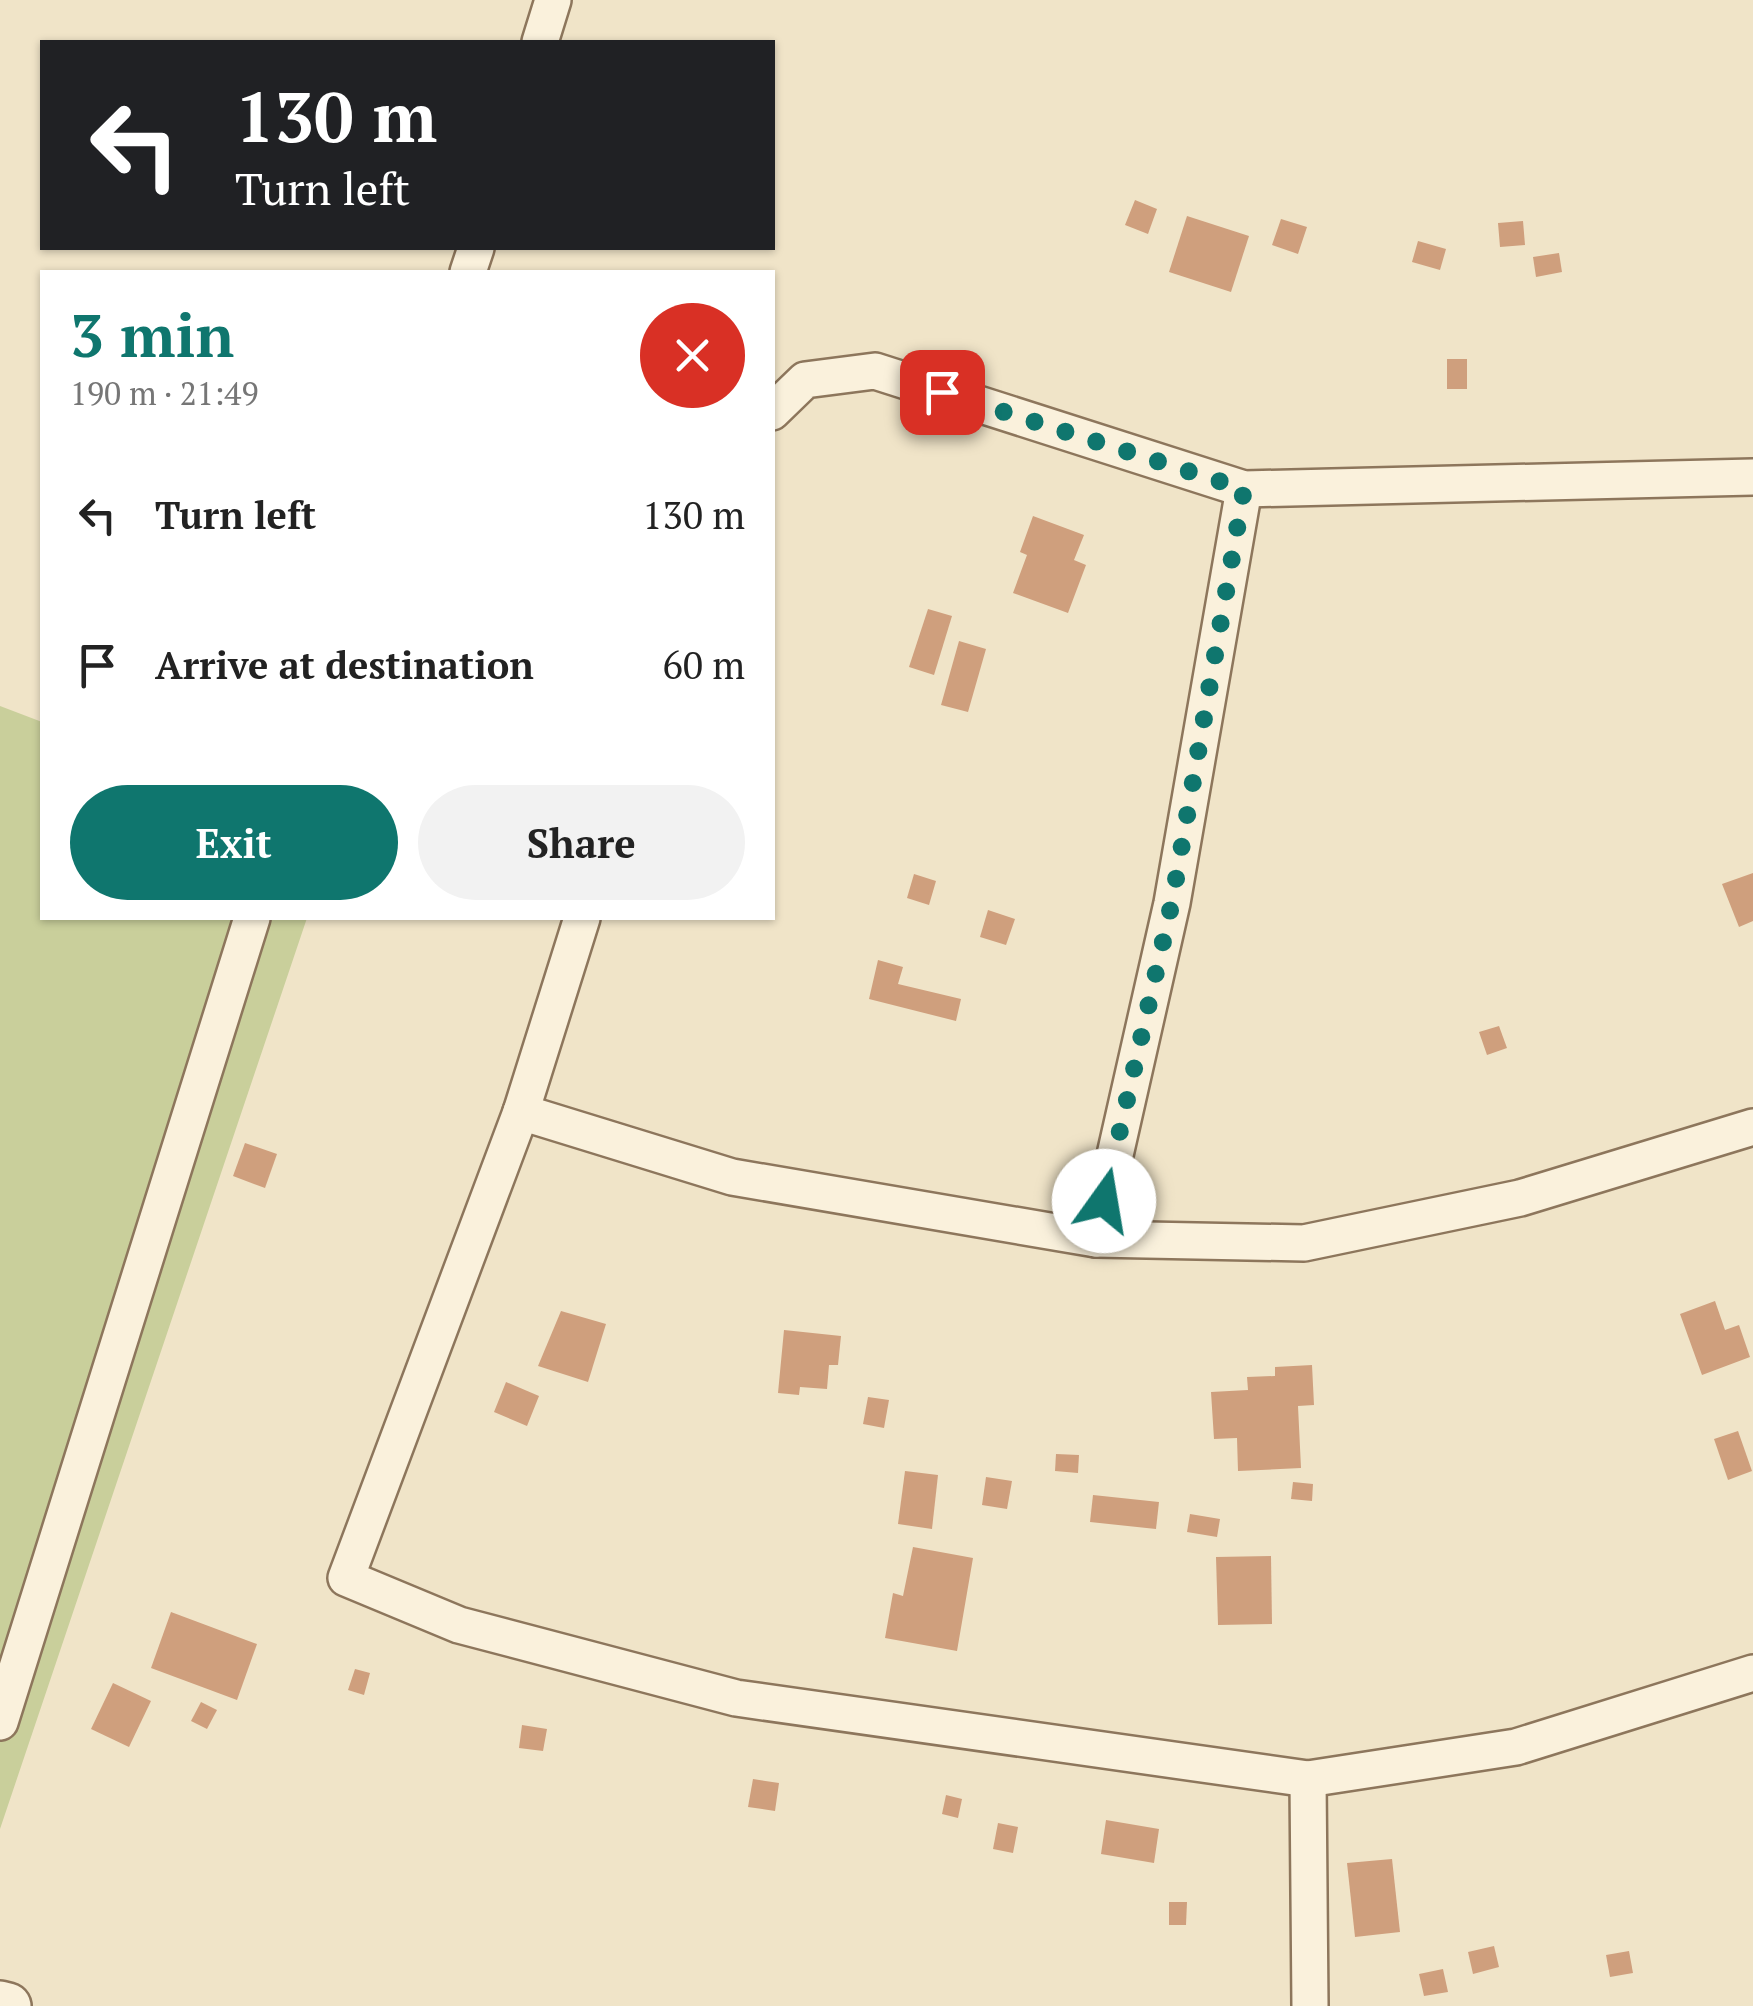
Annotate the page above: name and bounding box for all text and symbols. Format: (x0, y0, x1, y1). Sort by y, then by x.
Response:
text: 130 m (235, 69, 437, 162)
icon: left (70, 80, 200, 210)
text: Turn left (235, 158, 410, 218)
text: 3 min (70, 295, 234, 374)
button: close (640, 303, 745, 408)
pin (900, 350, 985, 435)
icon: arrive (915, 365, 970, 420)
text: 190 m · 21:49 (70, 372, 258, 414)
icon: left (70, 488, 125, 543)
text: Turn left (155, 490, 316, 540)
text: 130 m (642, 490, 745, 540)
icon: arrive (70, 638, 125, 693)
text: Arrive at destination (155, 640, 534, 690)
text: 60 m (662, 640, 745, 690)
button: Exit (70, 785, 398, 900)
button: Share (418, 785, 745, 900)
position arrow (1052, 1149, 1156, 1253)

